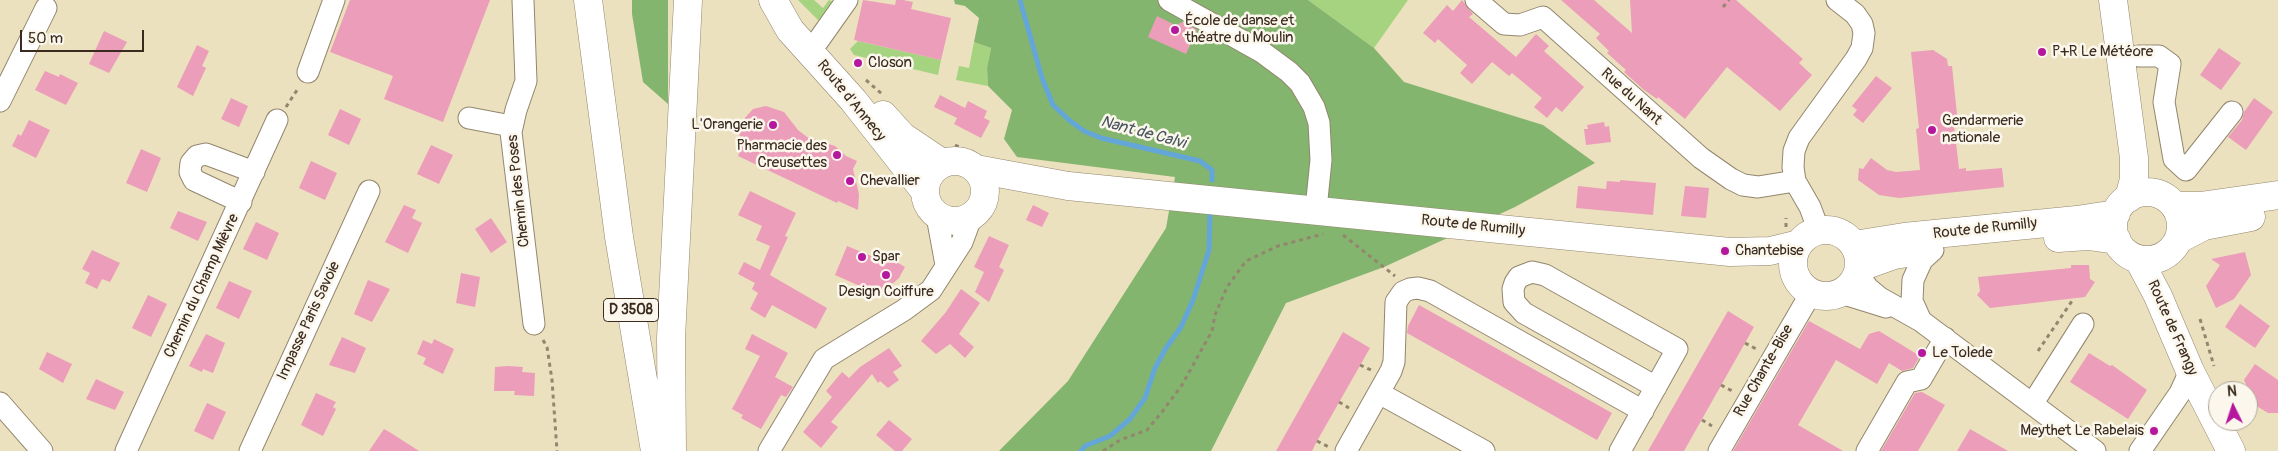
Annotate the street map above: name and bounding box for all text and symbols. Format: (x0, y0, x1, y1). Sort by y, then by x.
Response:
place label: École de danse et théatre du Moulin (1185, 12, 1294, 47)
scale bar (22, 20, 146, 52)
marker: École de danse et théatre du Moulin (1169, 24, 1181, 36)
text: 50 m (28, 29, 63, 48)
place label: P+R Le Météore (2052, 43, 2153, 61)
marker: P+R Le Météore (2036, 46, 2048, 58)
place label: Closon (868, 54, 912, 72)
street label: Route d'Annecy (813, 57, 889, 145)
marker: Closon (852, 57, 864, 69)
street label: Rue du Nant (1597, 65, 1665, 129)
water label: Nant de Calvi (1098, 112, 1188, 154)
place label: Gendarmerie nationale (1942, 112, 2023, 147)
place label: L'Orangerie (691, 116, 763, 134)
marker: L'Orangerie (767, 119, 779, 131)
marker: Gendarmerie nationale (1926, 124, 1938, 136)
street label: Chemin des Poses (504, 134, 534, 248)
place label: Pharmacie des Creusettes (737, 137, 827, 172)
marker: Pharmacie des Creusettes (831, 149, 843, 161)
place label: Chevallier (860, 172, 920, 190)
marker: Chevallier (844, 175, 856, 187)
street label: Chemin du Champ Mièvre (161, 211, 243, 361)
street label: Route de Rumilly (1420, 212, 1526, 240)
street label: Route de Rumilly (1932, 215, 2038, 243)
place label: Chantebise (1735, 242, 1804, 260)
marker: Chantebise (1719, 245, 1731, 257)
place label: Spar (872, 248, 900, 266)
marker: Spar (856, 251, 868, 263)
street label: Impasse Paris Savoie (274, 259, 344, 383)
marker: Design Coiffure (880, 269, 892, 281)
street label: Route de Frangy (2143, 278, 2201, 378)
place label: Design Coiffure (838, 283, 934, 301)
road number: D 3508 (604, 298, 658, 322)
street label: Rue Chante-Bise (1730, 322, 1798, 420)
place label: Le Tolede (1932, 344, 1993, 362)
marker: Le Tolede (1916, 347, 1928, 359)
north arrow (2208, 381, 2258, 431)
text: N (2227, 383, 2237, 400)
place label: Meythet Le Rabelais (2020, 422, 2144, 440)
marker: Meythet Le Rabelais (2148, 425, 2160, 437)

